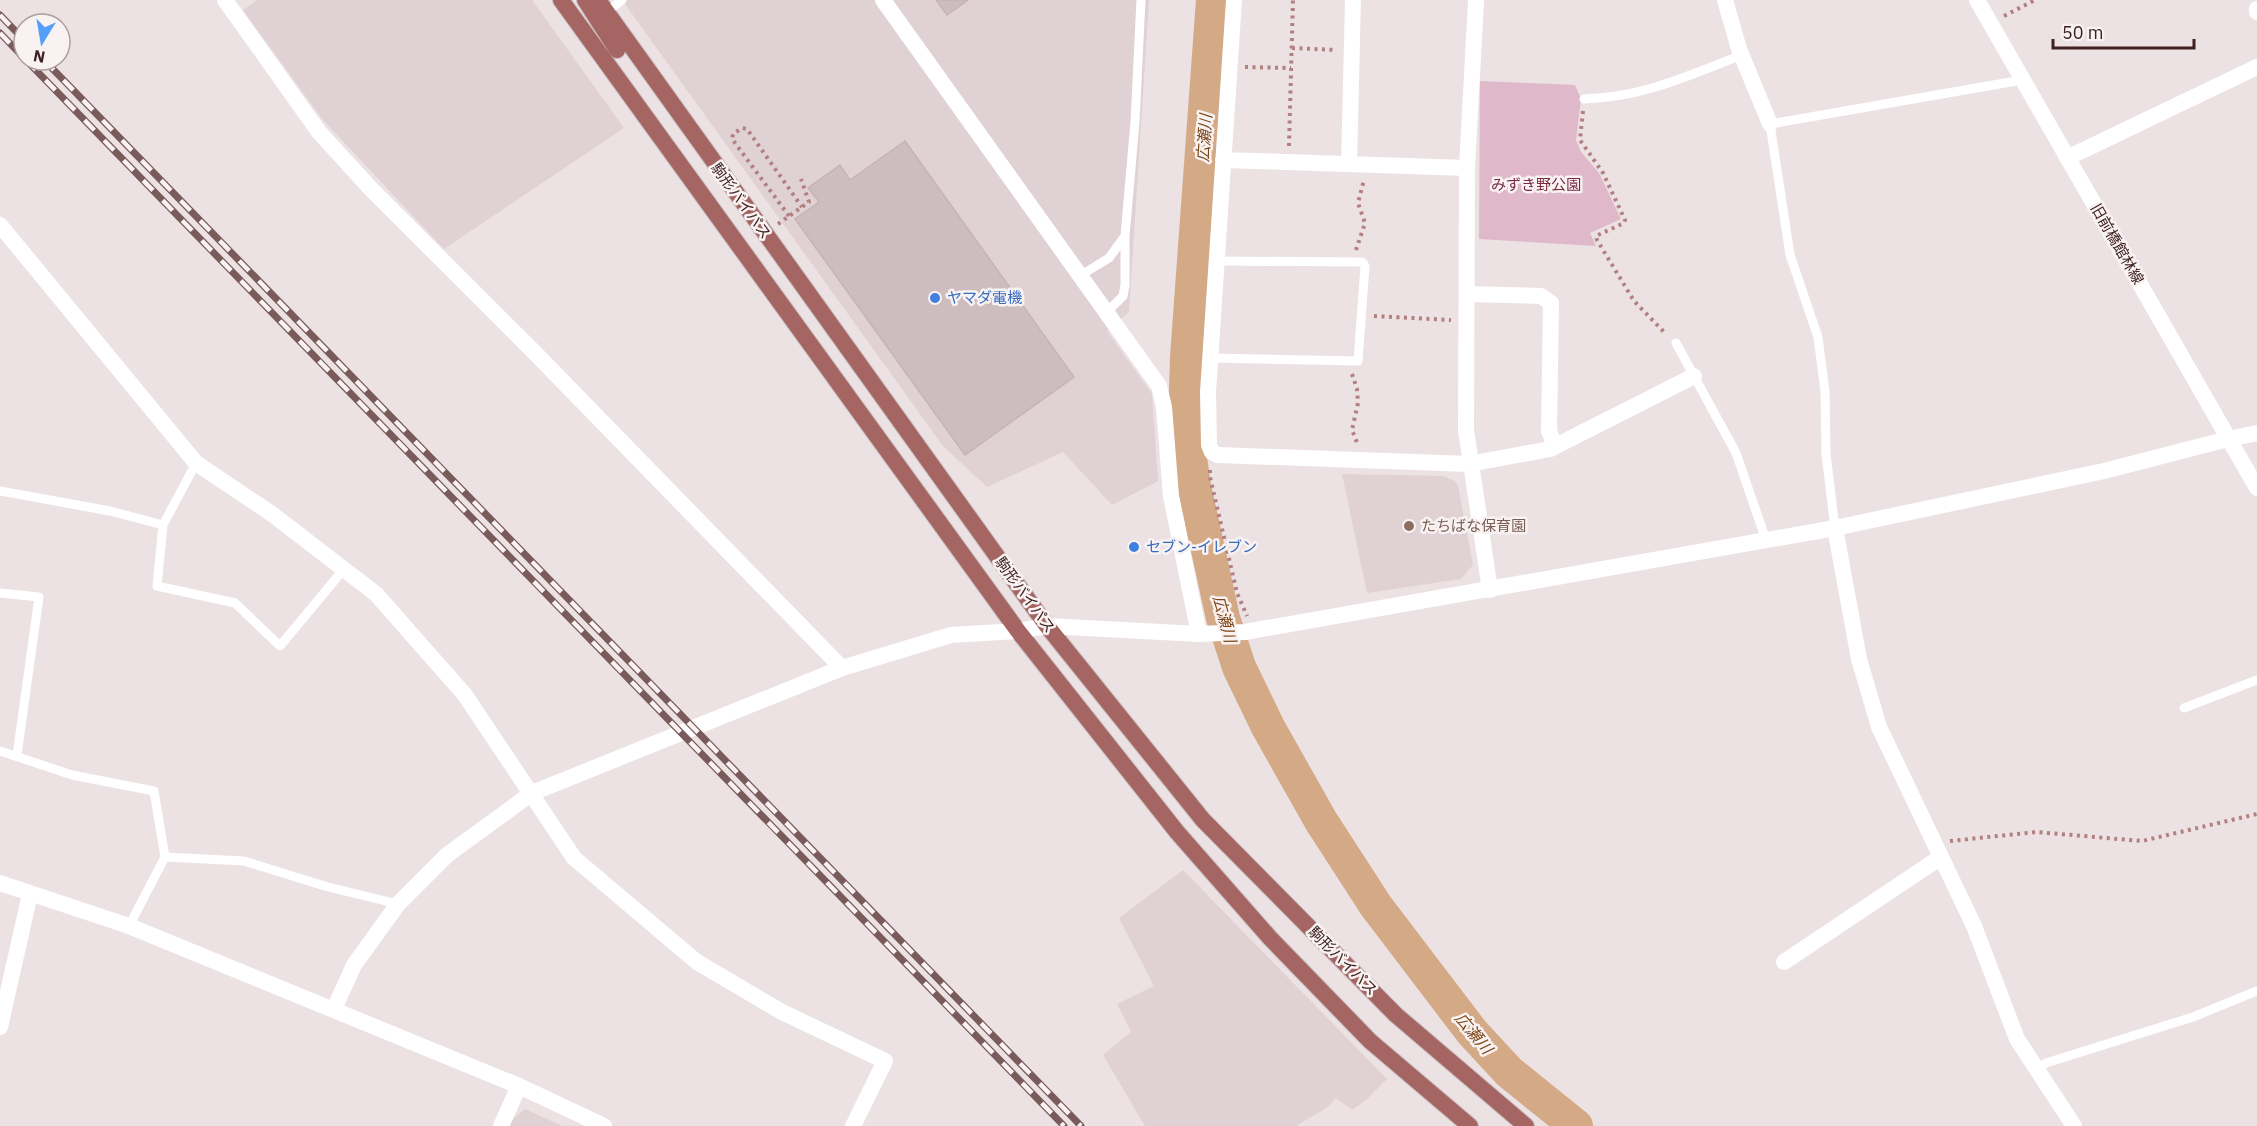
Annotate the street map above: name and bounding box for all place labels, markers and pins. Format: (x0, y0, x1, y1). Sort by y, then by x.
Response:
place label: ヤマダ電機 (947, 288, 1022, 307)
marker: ヤマダ電機 (928, 291, 942, 305)
place label: たちばな保育園 (1421, 516, 1526, 535)
marker: たちばな保育園 (1402, 519, 1416, 533)
place label: セブン-イレブン (1146, 537, 1257, 556)
marker: セブン-イレブン (1127, 540, 1141, 554)

